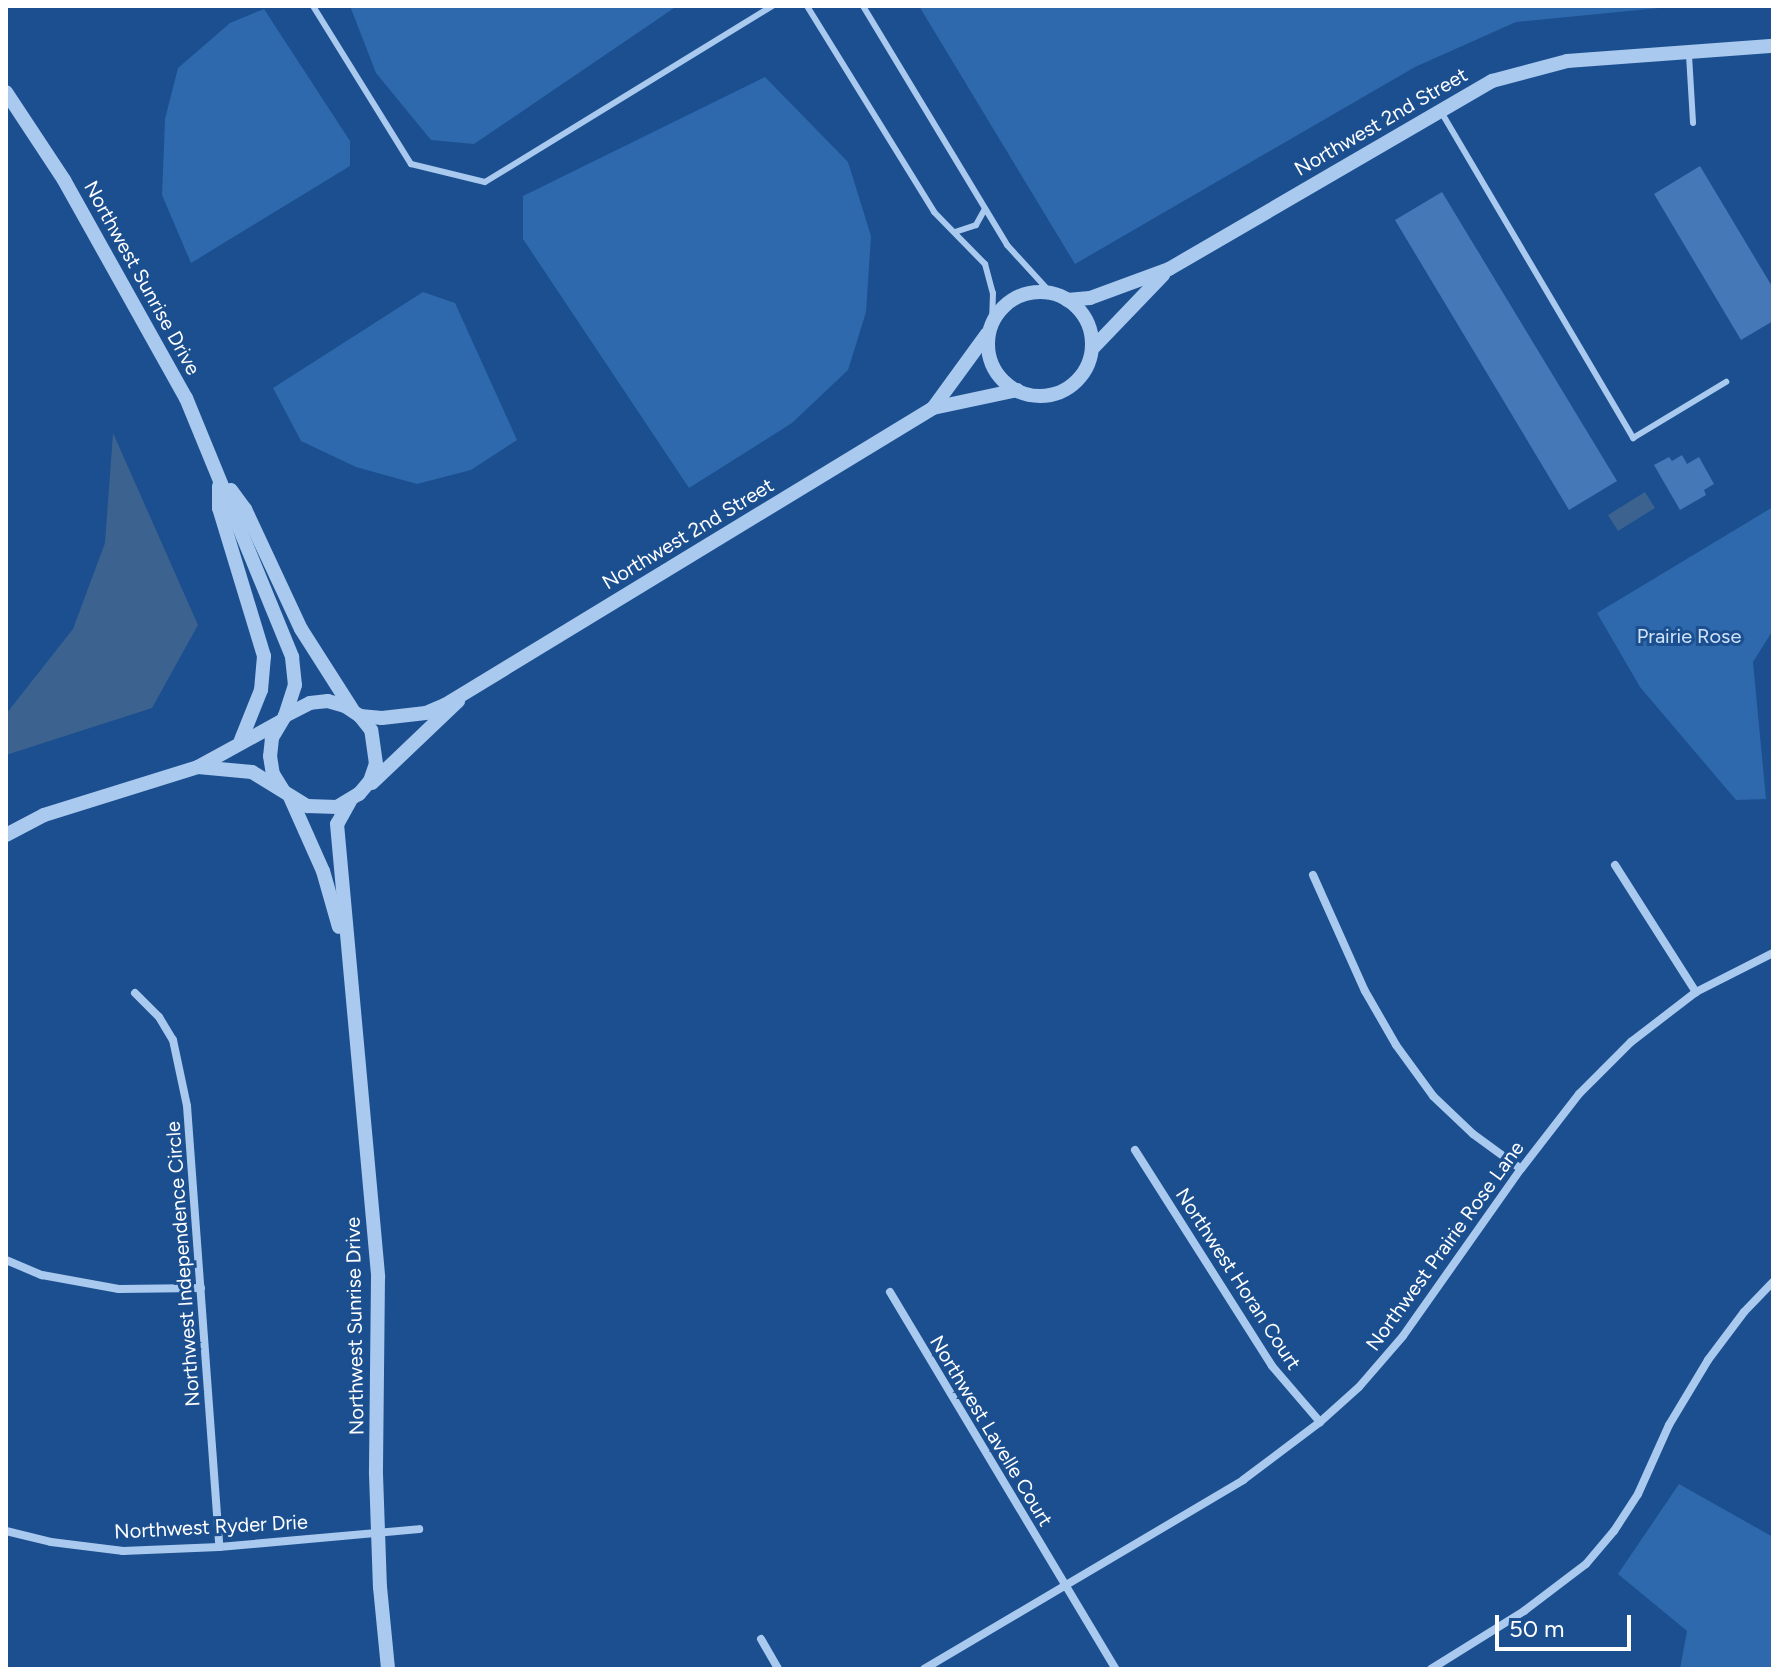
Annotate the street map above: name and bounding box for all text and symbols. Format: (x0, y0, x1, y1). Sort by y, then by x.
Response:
street label: Northwest 2nd Street (1290, 63, 1472, 181)
street label: Northwest Sunrise Drive (79, 177, 205, 379)
street label: Northwest 2nd Street (598, 473, 778, 595)
park label: Prairie Rose (1637, 624, 1741, 648)
street label: Northwest Independence Circle (161, 1120, 205, 1408)
street label: Northwest Prairie Rose Lane (1361, 1137, 1529, 1355)
street label: Northwest Horan Court (1170, 1184, 1306, 1374)
street label: Northwest Sunrise Drive (341, 1217, 369, 1435)
street label: Northwest Lavelle Court (924, 1331, 1058, 1531)
street label: Northwest Ryder Drie (114, 1510, 308, 1544)
scale bar (1499, 1599, 1635, 1649)
text: 50 m (1509, 1614, 1565, 1643)

